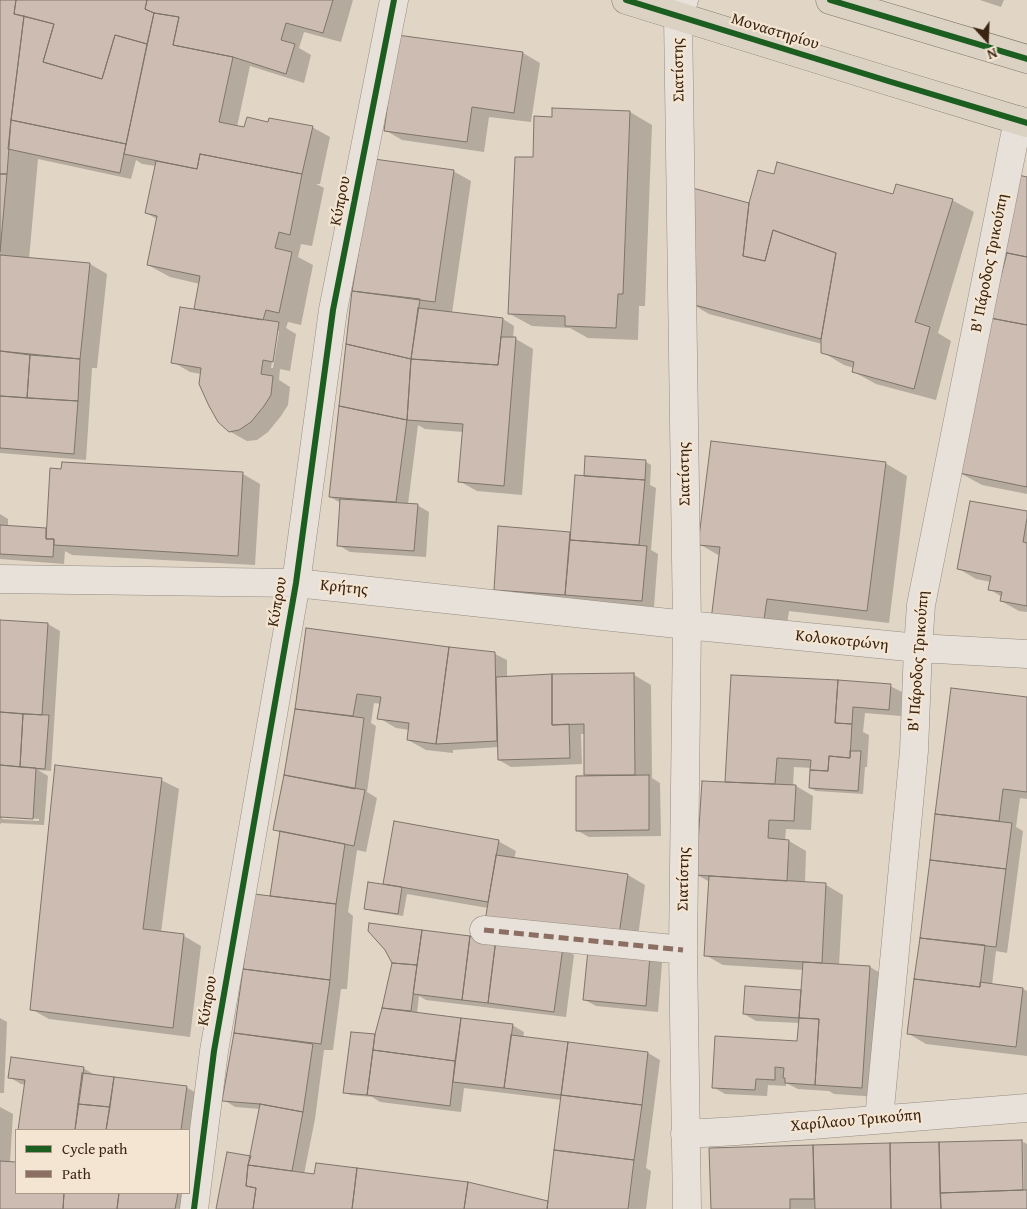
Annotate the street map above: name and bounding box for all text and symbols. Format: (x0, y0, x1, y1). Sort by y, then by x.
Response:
street label: Μοναστηρίου (729, 10, 821, 54)
north arrow (962, 15, 1012, 65)
street label: Σιατίστης (669, 38, 689, 102)
text: N (984, 43, 1000, 65)
street label: Κύπρου (327, 174, 355, 228)
street label: Β' Πάροδος Τρικούπη (967, 192, 1013, 334)
street label: Σιατίστης (675, 442, 695, 506)
street label: Κύπρου (264, 576, 292, 628)
street label: Κρήτης (319, 576, 369, 600)
street label: Β' Πάροδος Τρικούπη (905, 590, 933, 732)
street label: Κολοκοτρώνη (794, 627, 890, 655)
street label: Σιατίστης (674, 847, 694, 911)
street label: Κύπρου (194, 975, 222, 1027)
street label: Χαρίλαου Τρικούπη (790, 1106, 922, 1136)
legend (15, 1129, 190, 1194)
text: Cycle path (62, 1138, 128, 1159)
text: Path (62, 1163, 91, 1184)

